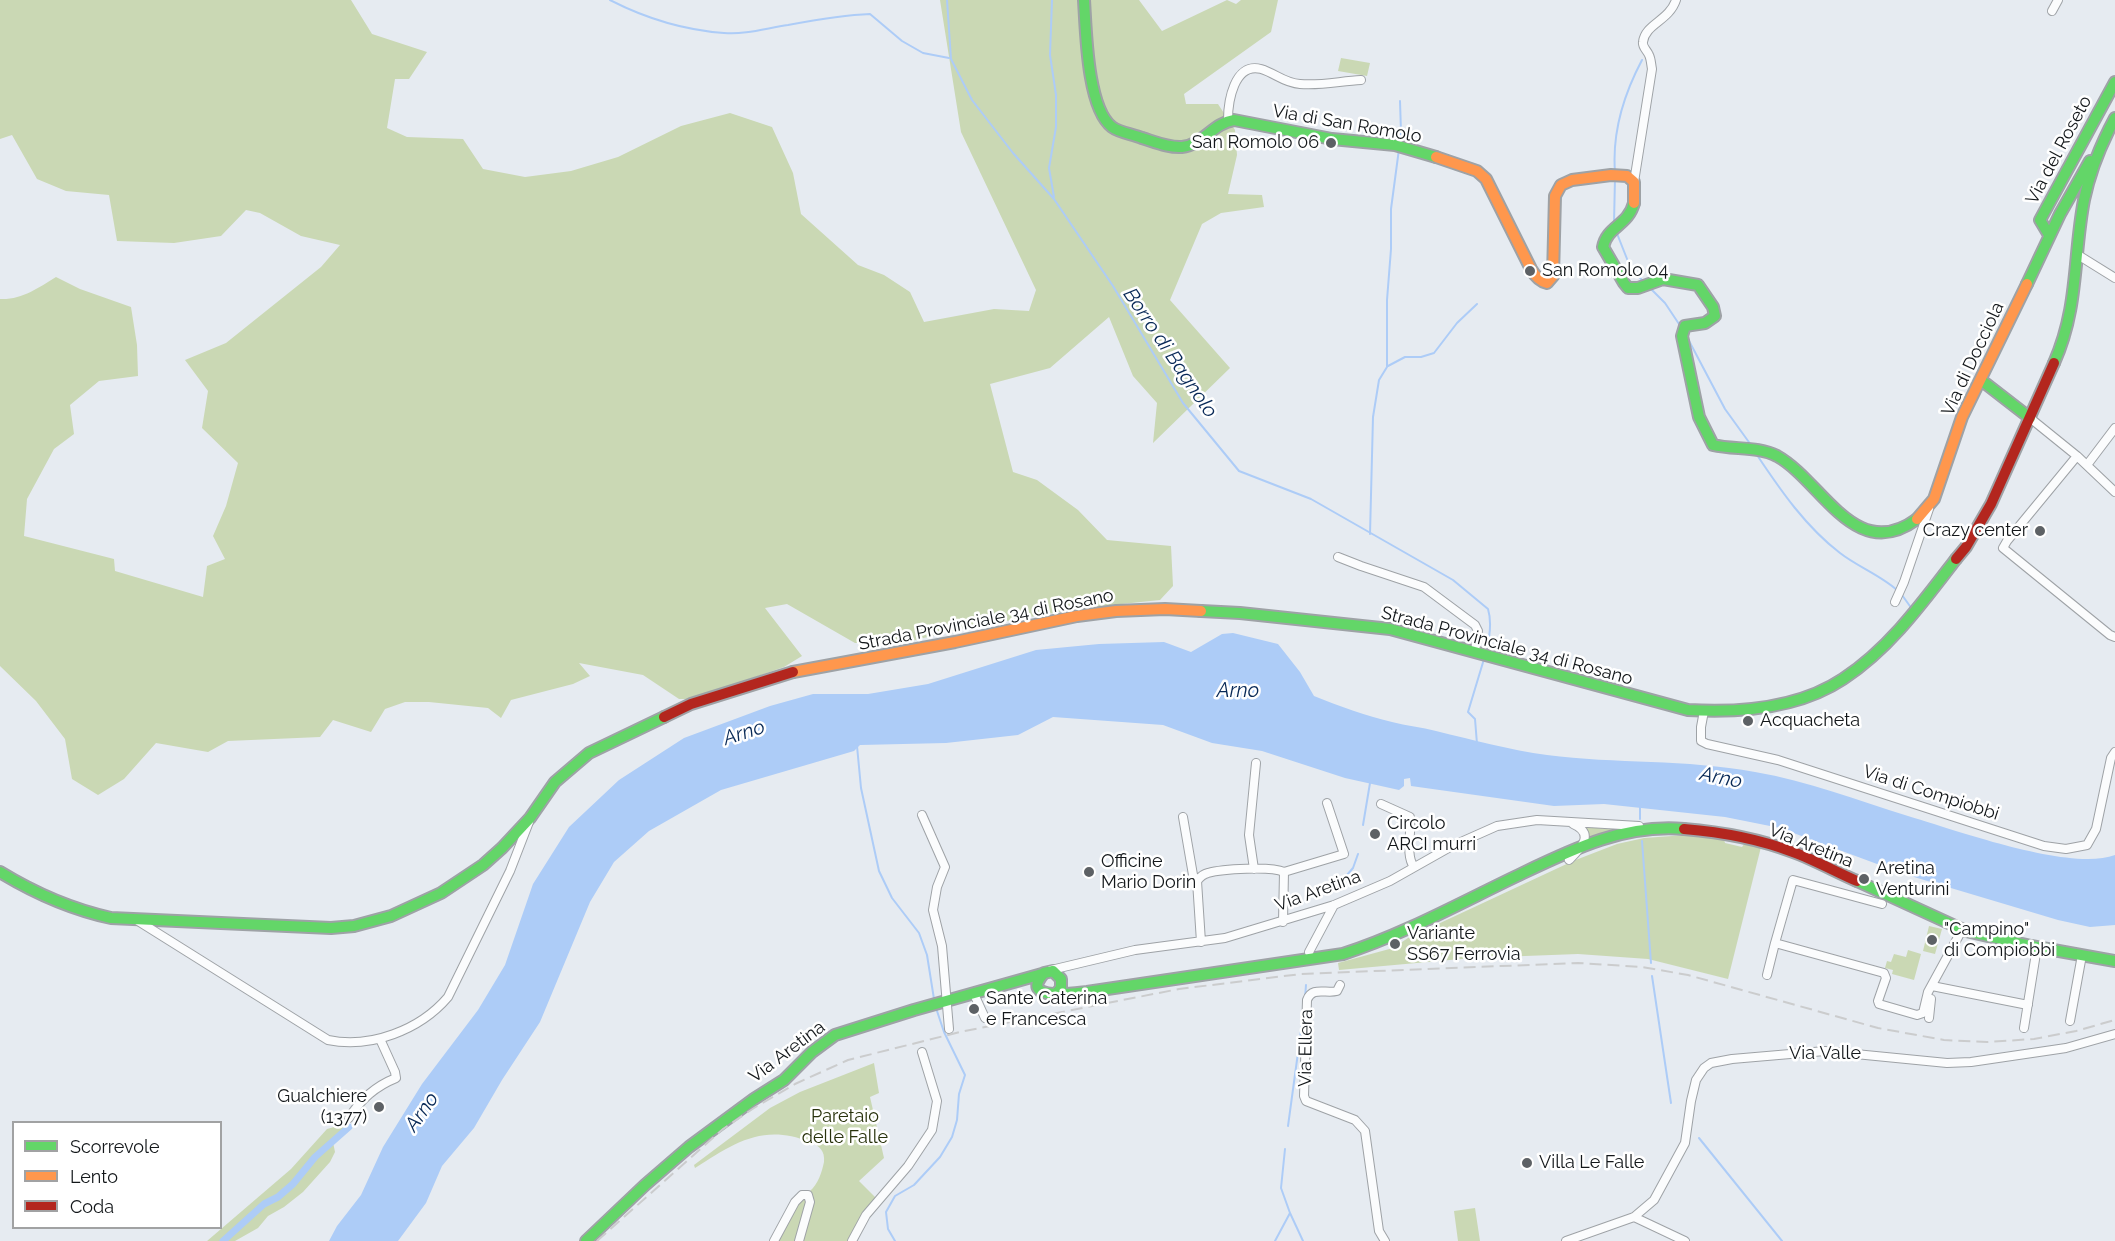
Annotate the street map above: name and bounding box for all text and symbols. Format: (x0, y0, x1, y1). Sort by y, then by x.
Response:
street label: Via del Roseto (2021, 92, 2097, 208)
street label: Via di San Romolo (1271, 100, 1423, 148)
place label: San Romolo 06 (1192, 132, 1319, 154)
marker: San Romolo 06 (1324, 136, 1338, 150)
place label: San Romolo 04 (1542, 260, 1668, 282)
marker: San Romolo 04 (1523, 264, 1537, 278)
water label: Borro di Bagnolo (1118, 284, 1222, 422)
street label: Via di Docciola (1937, 299, 2009, 419)
place label: Crazy center (1923, 520, 2028, 542)
marker: Crazy center (2033, 524, 2047, 538)
street label: Strada Provinciale 34 di Rosano (857, 585, 1115, 655)
street label: Strada Provinciale 34 di Rosano (1379, 602, 1635, 690)
water label: Arno (1217, 679, 1259, 703)
place label: Acquacheta (1760, 710, 1860, 732)
marker: Acquacheta (1741, 714, 1755, 728)
water label: Arno (720, 715, 768, 751)
street label: Via di Compiobbi (1860, 761, 2002, 825)
water label: Arno (1698, 762, 1744, 794)
place label: Circolo ARCI murri (1387, 813, 1476, 856)
street label: Via Aretina (1765, 819, 1857, 873)
marker: Circolo ARCI murri (1368, 827, 1382, 841)
place label: Officine Mario Dorin (1101, 851, 1196, 894)
place label: Aretina Venturini (1876, 858, 1949, 900)
marker: Officine Mario Dorin (1082, 865, 1096, 879)
street label: Via Aretina (1272, 866, 1364, 916)
marker: Aretina Venturini (1857, 872, 1871, 886)
place label: "Campino" di Compiobbi (1944, 919, 2055, 962)
place label: Variante SS67 Ferrovia (1407, 923, 1521, 966)
marker: "Campino" di Compiobbi (1925, 933, 1939, 947)
marker: Variante SS67 Ferrovia (1388, 937, 1402, 951)
place label: Sante Caterina e Francesca (986, 988, 1107, 1030)
marker: Sante Caterina e Francesca (967, 1002, 981, 1016)
street label: Via Ellera (1295, 1009, 1317, 1087)
street label: Via Aretina (745, 1016, 829, 1088)
street label: Via Valle (1789, 1043, 1861, 1065)
place label: Gualchiere (1377) (277, 1086, 367, 1128)
water label: Arno (400, 1088, 444, 1136)
marker: Gualchiere (1377) (372, 1100, 386, 1114)
park label: Paretaio delle Falle (802, 1106, 888, 1148)
legend (12, 1121, 222, 1229)
text: Scorrevole (70, 1136, 160, 1157)
place label: Villa Le Falle (1539, 1152, 1644, 1174)
marker: Villa Le Falle (1520, 1156, 1534, 1170)
text: Lento (70, 1166, 118, 1187)
text: Coda (70, 1196, 114, 1217)

